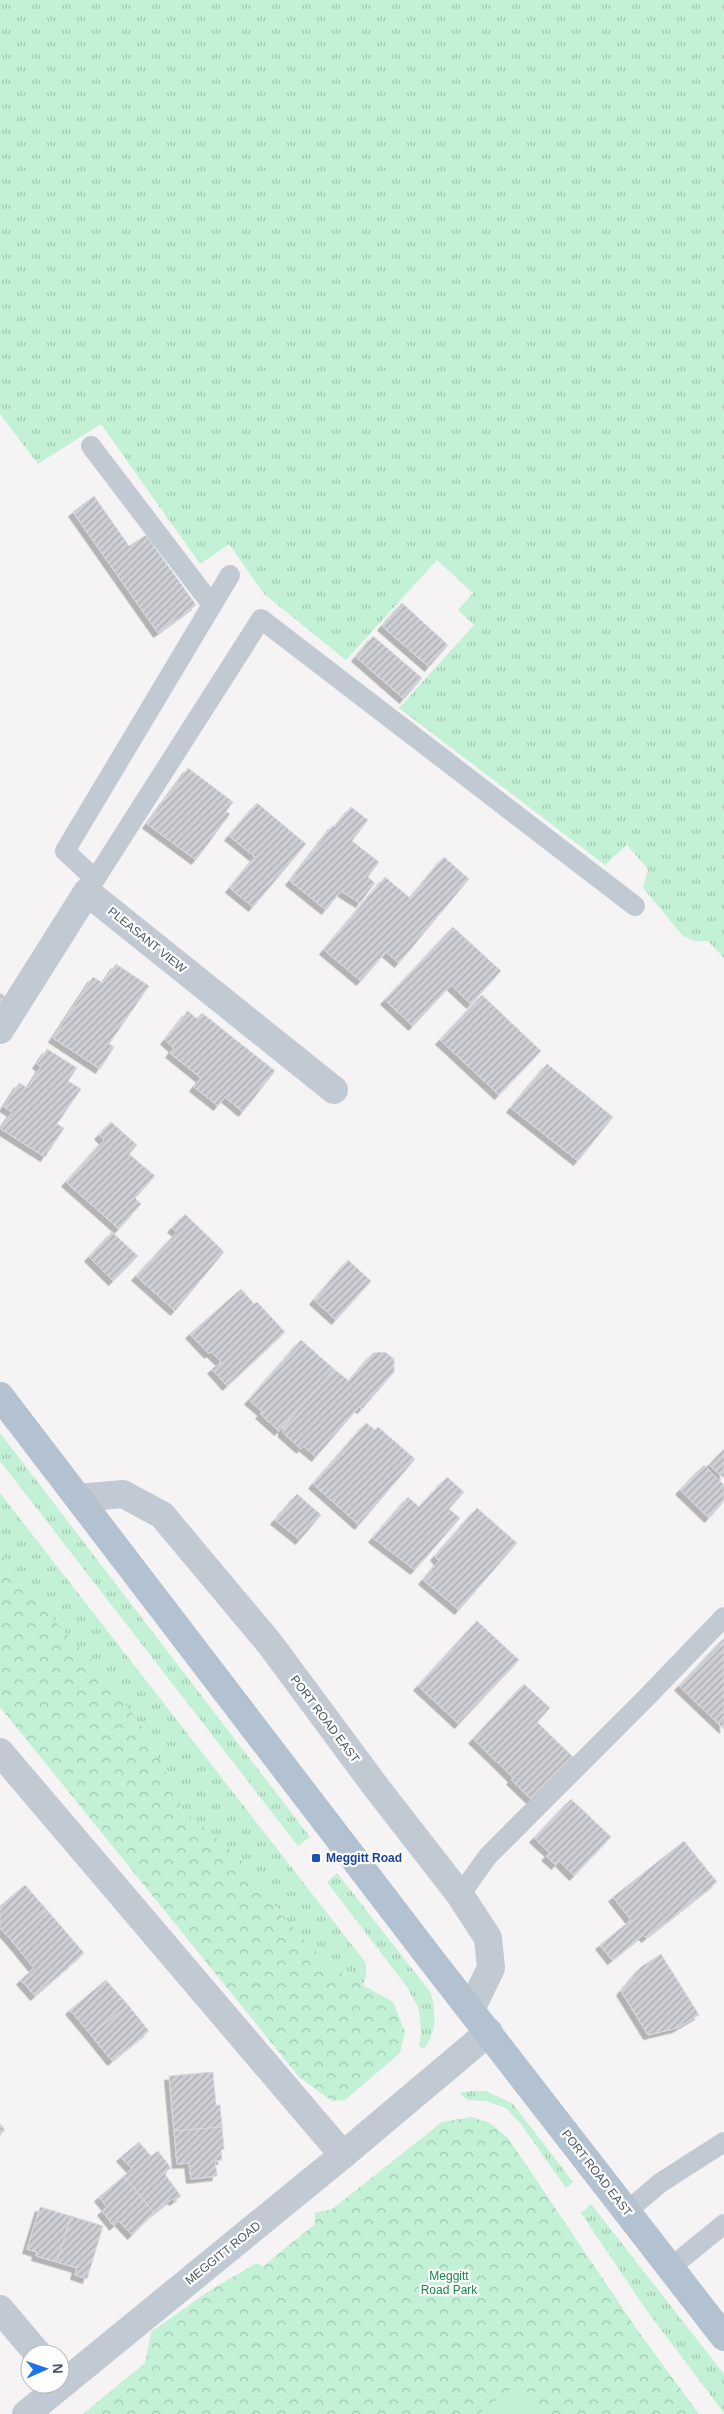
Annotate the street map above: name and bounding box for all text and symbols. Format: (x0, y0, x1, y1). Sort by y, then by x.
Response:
street label: PLEASANT VIEW (105, 904, 189, 976)
street label: PORT ROAD EAST (288, 1673, 363, 1766)
place label: Meggitt Road (326, 1851, 402, 1865)
marker: Meggitt Road (310, 1852, 322, 1864)
street label: PORT ROAD EAST (559, 2127, 635, 2219)
street label: MEGGITT ROAD (183, 2218, 264, 2288)
park label: Meggitt Road Park (421, 2269, 478, 2297)
north arrow (20, 2344, 70, 2394)
text: N (50, 2363, 66, 2374)

